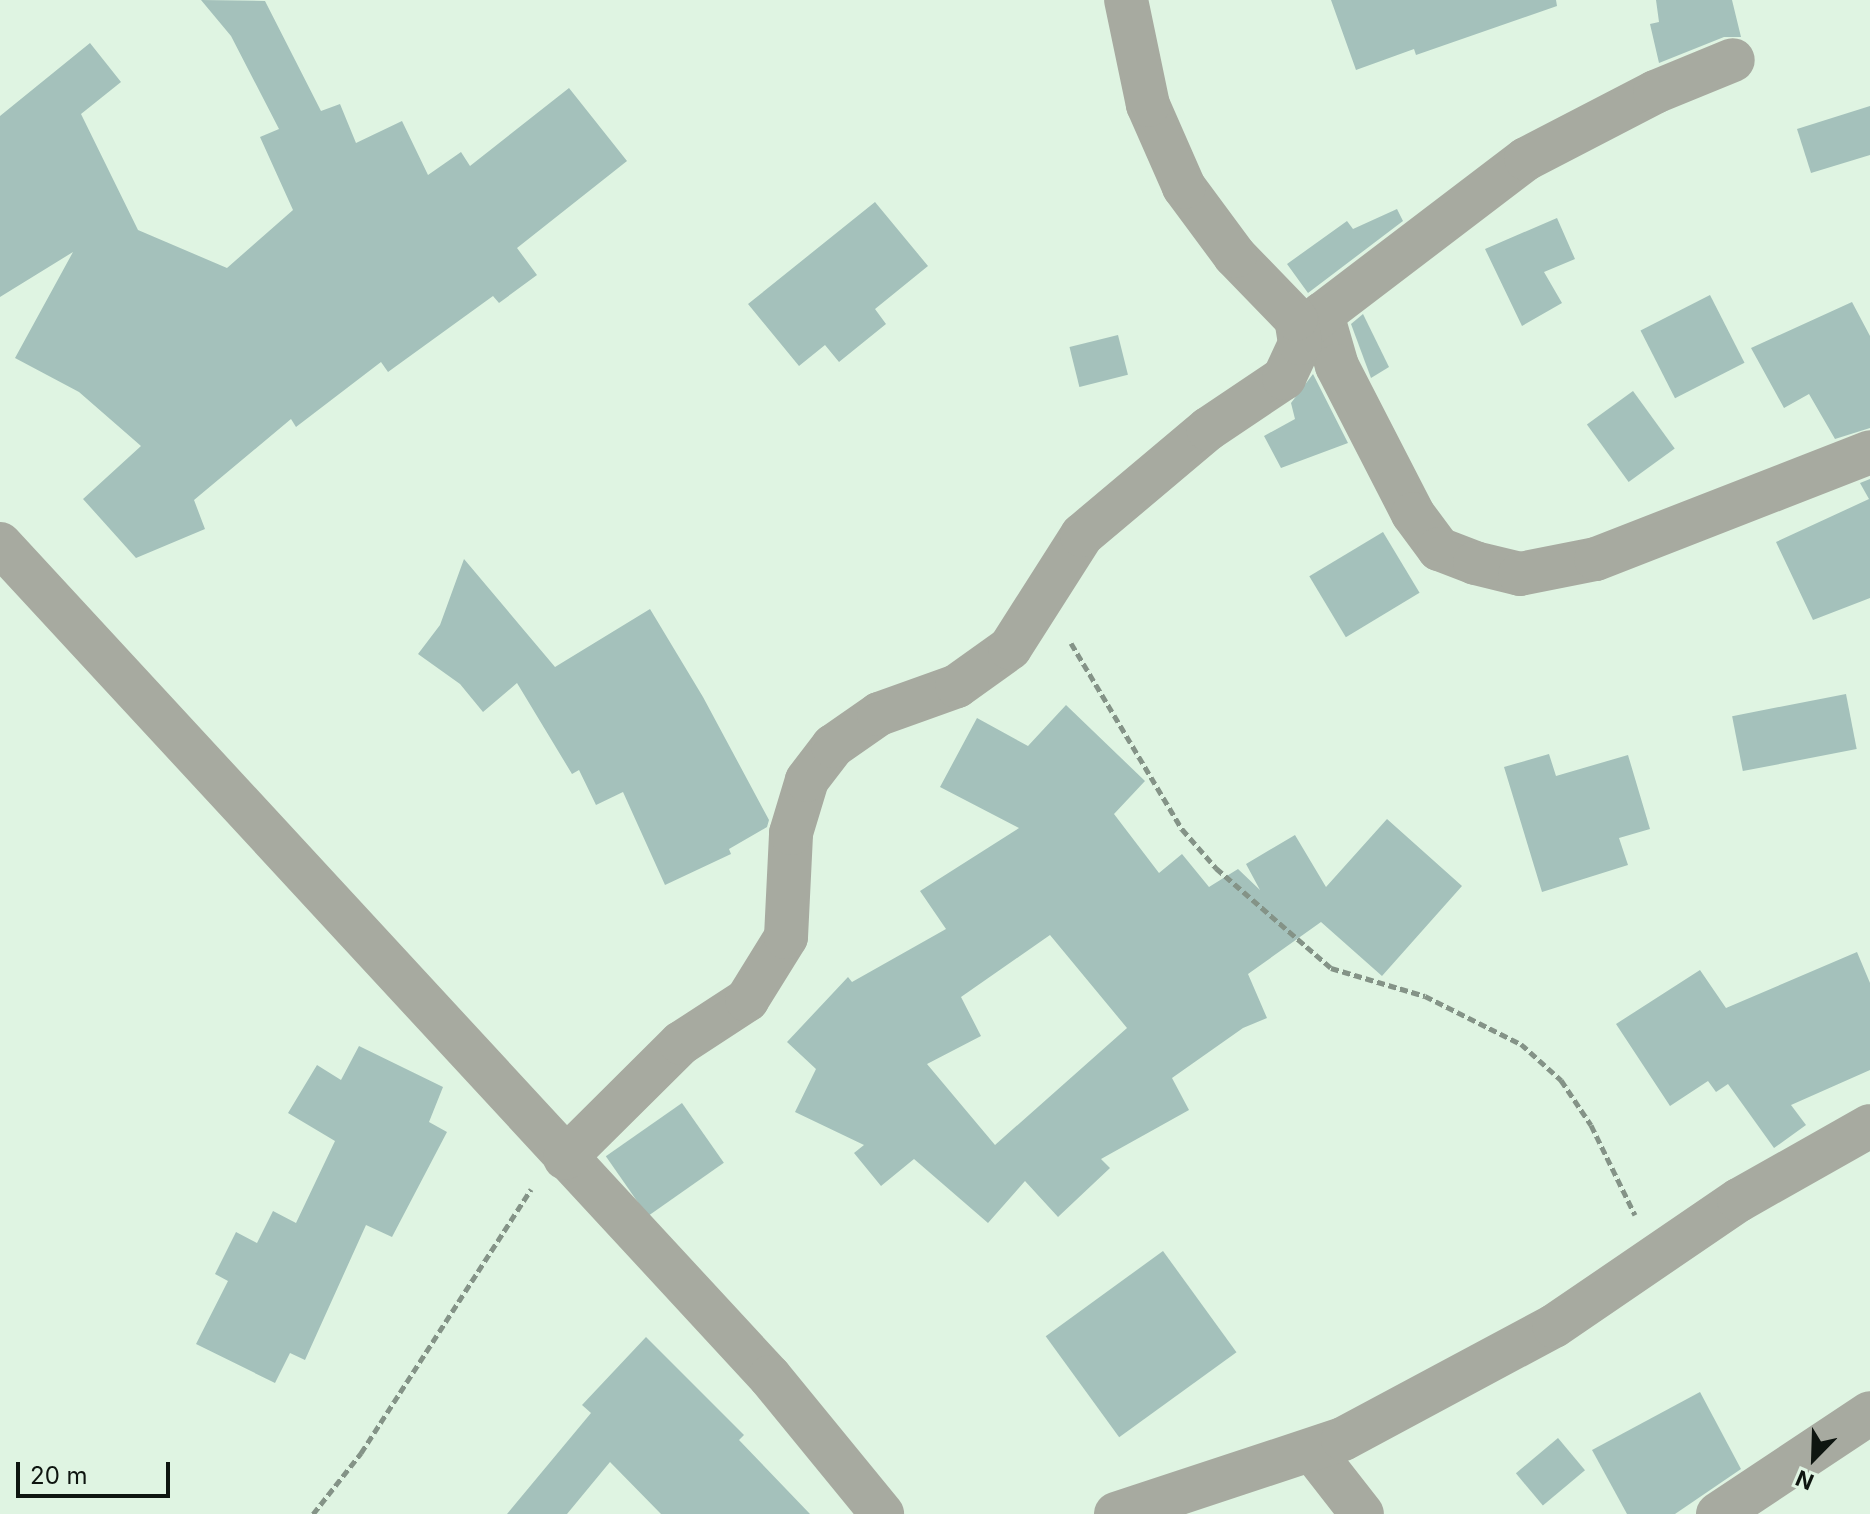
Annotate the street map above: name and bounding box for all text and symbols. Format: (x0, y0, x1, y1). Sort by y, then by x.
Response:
north arrow (1774, 1418, 1854, 1498)
scale bar (20, 1446, 174, 1496)
text: 20 m (30, 1461, 88, 1490)
text: N (1792, 1465, 1817, 1495)

